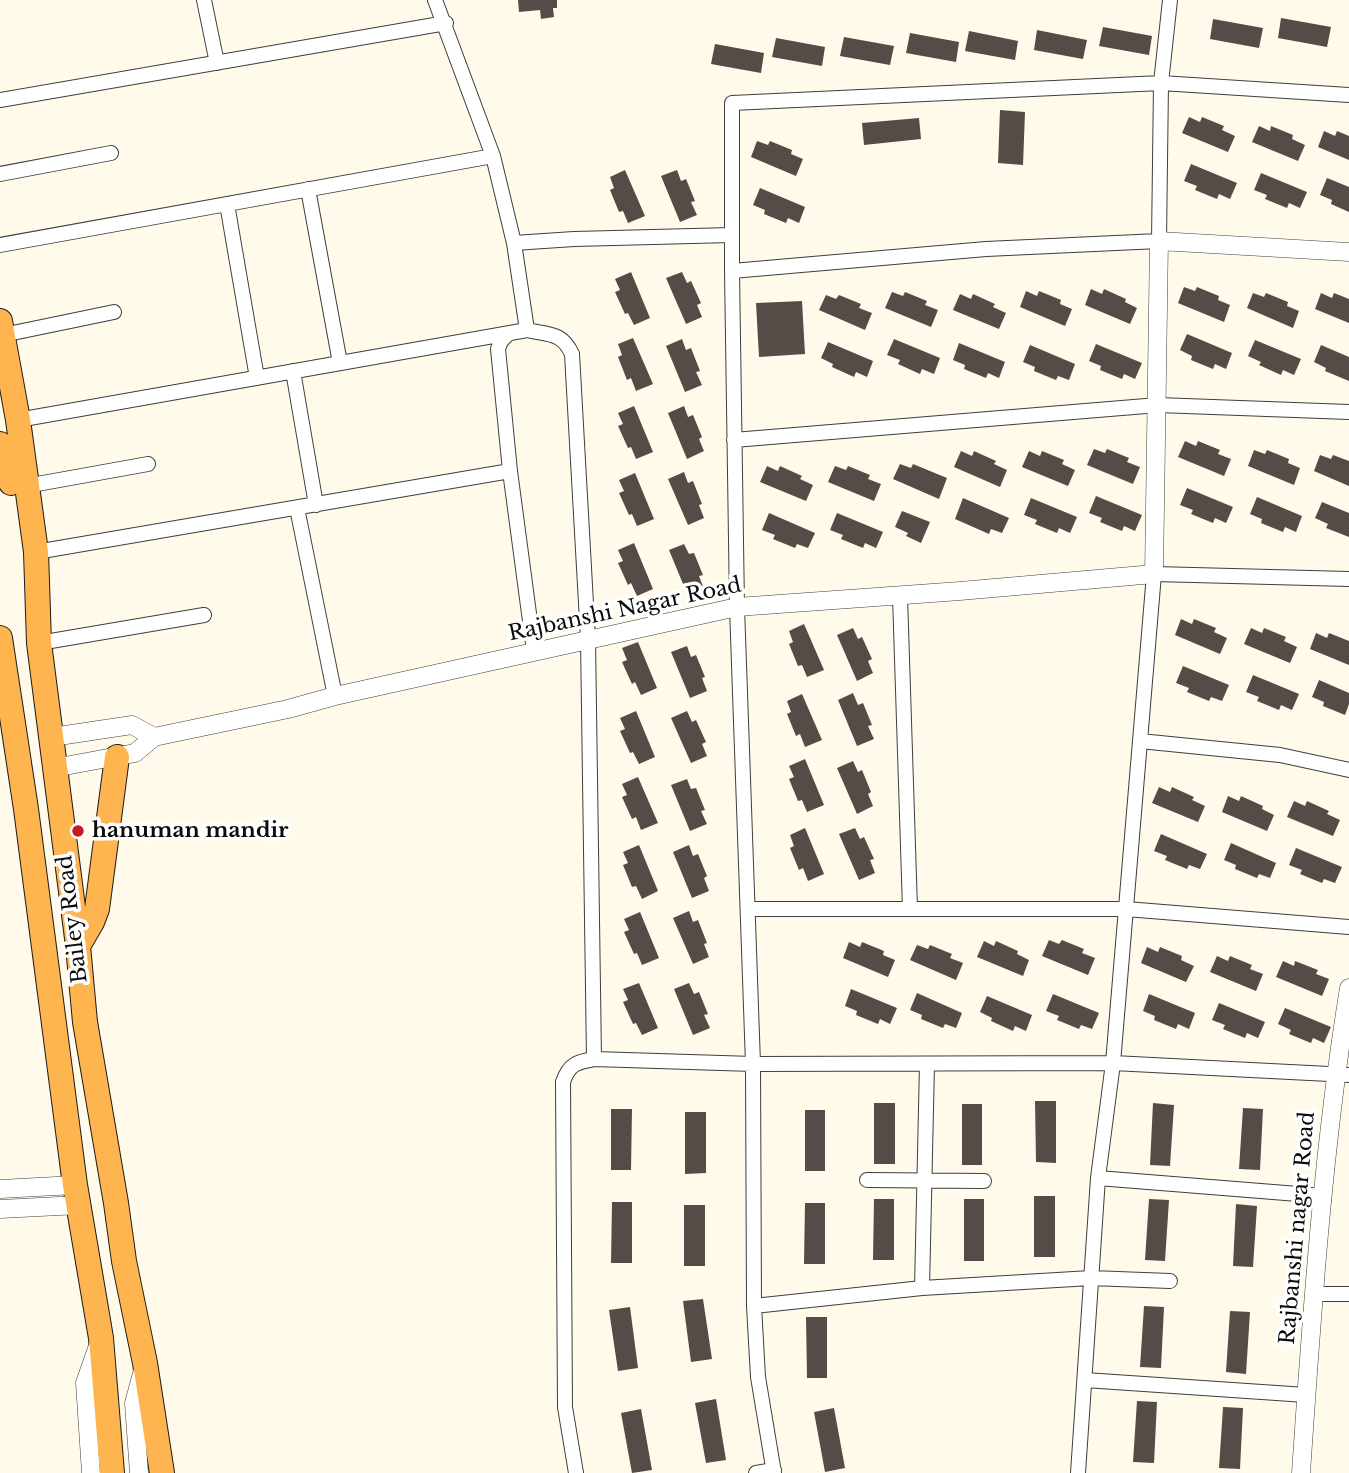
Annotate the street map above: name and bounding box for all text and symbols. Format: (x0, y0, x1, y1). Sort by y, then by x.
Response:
street label: Rajbanshi Nagar Road (506, 573, 744, 647)
place label: hanuman mandir (92, 818, 288, 844)
marker: hanuman mandir (70, 823, 86, 839)
street label: Bailey Road (53, 854, 93, 984)
street label: Rajbanshi nagar Road (1275, 1110, 1321, 1346)

